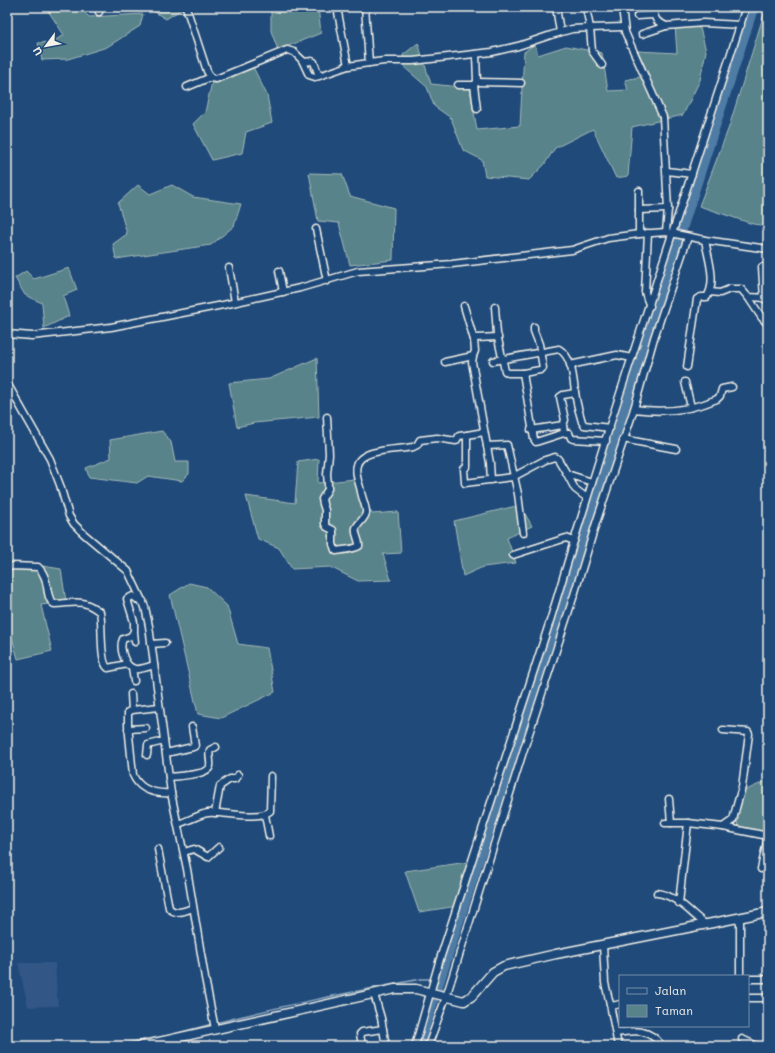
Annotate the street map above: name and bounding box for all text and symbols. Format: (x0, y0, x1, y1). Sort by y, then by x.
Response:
north arrow (26, 26, 66, 66)
text: U (29, 44, 46, 59)
legend (619, 975, 749, 1027)
text: Jalan (655, 982, 686, 998)
text: Taman (655, 1002, 693, 1018)

